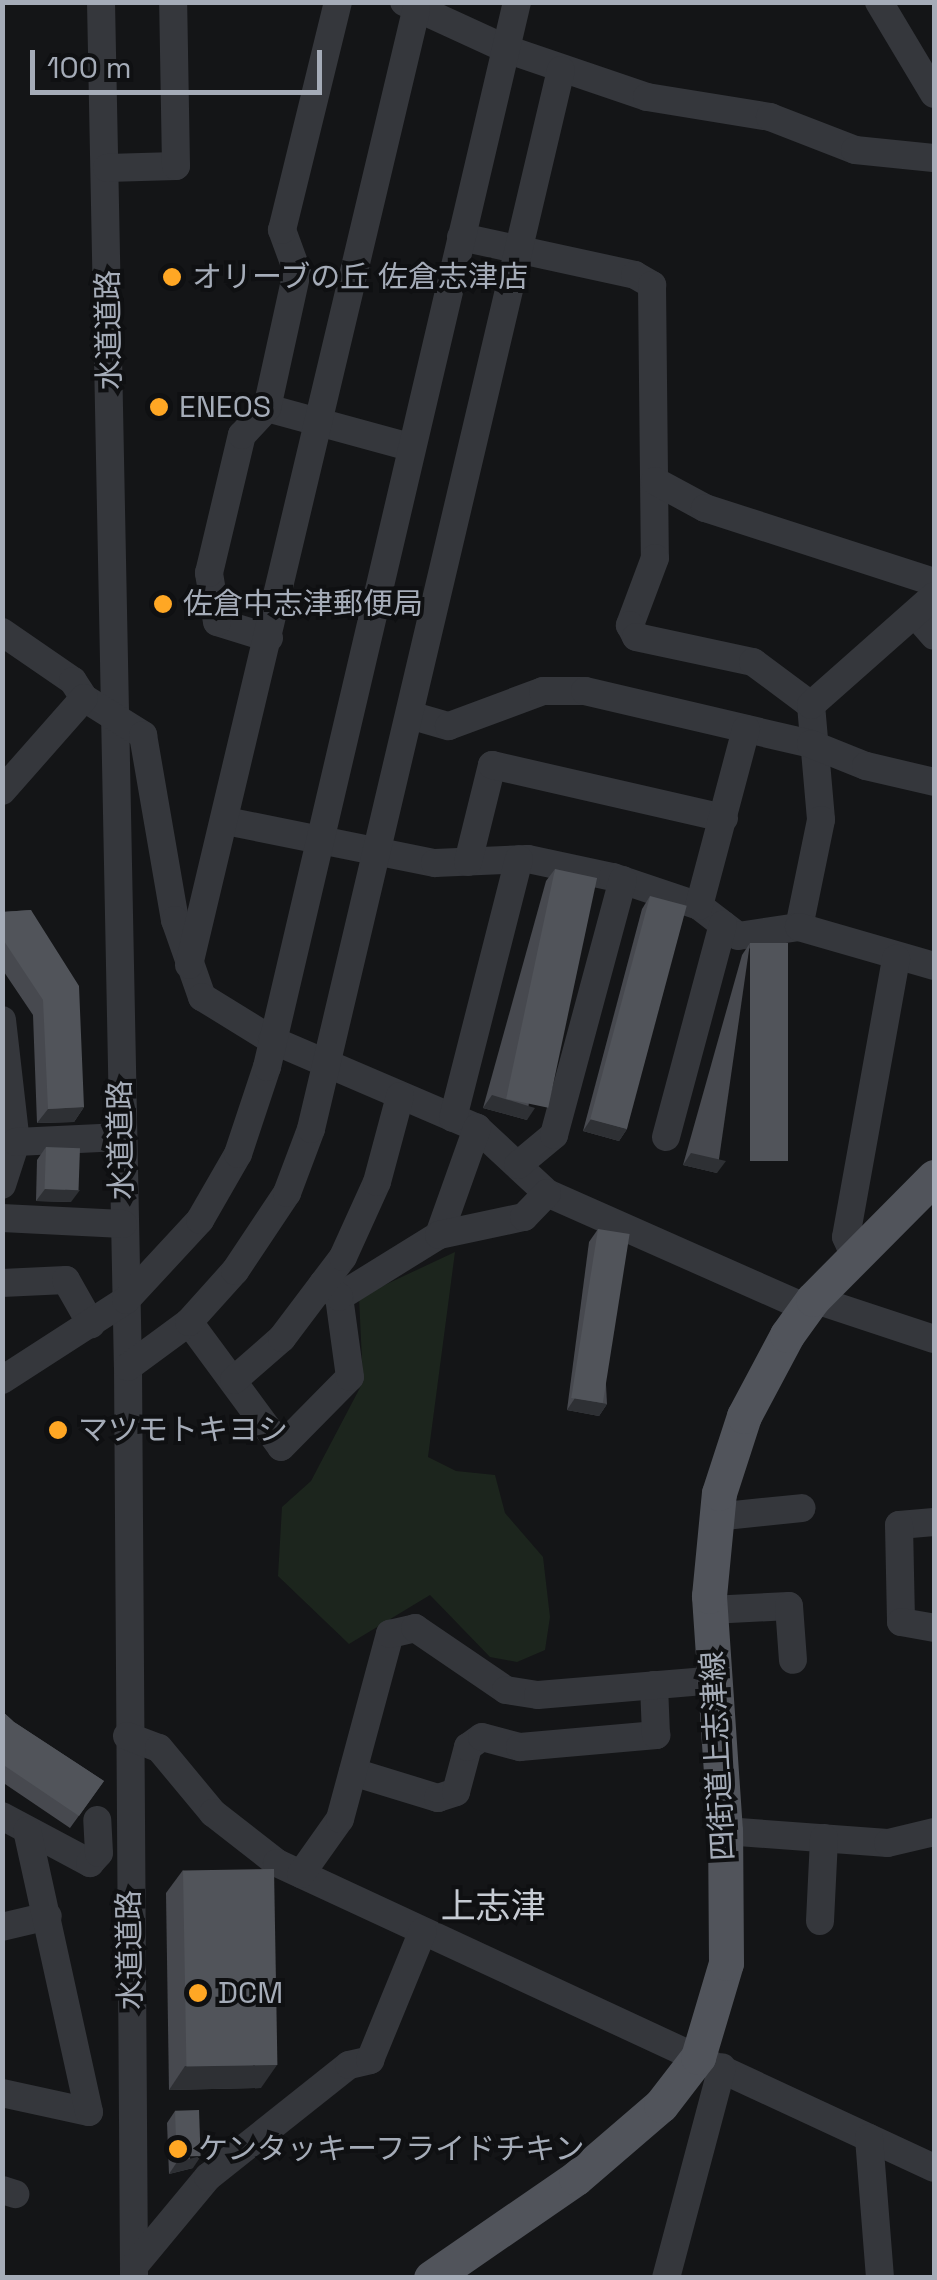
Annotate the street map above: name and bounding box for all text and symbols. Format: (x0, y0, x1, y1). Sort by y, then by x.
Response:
scale bar (35, 30, 328, 92)
text: 100 m (47, 48, 132, 87)
place label: オリーブの丘 佐倉志津店 (192, 259, 530, 295)
marker: オリーブの丘 佐倉志津店 (161, 266, 183, 288)
street label: 水道道路 (90, 270, 128, 390)
place label: ENEOS (179, 389, 271, 425)
marker: ENEOS (148, 396, 170, 418)
place label: 佐倉中志津郵便局 (183, 586, 423, 622)
marker: 佐倉中志津郵便局 (152, 593, 174, 615)
street label: 水道道路 (102, 1080, 140, 1200)
place label: マツモトキヨシ (78, 1412, 288, 1448)
marker: マツモトキヨシ (47, 1419, 69, 1441)
street label: 四街道上志津線 (695, 1650, 741, 1862)
district label: 上志津 (441, 1885, 545, 1927)
street label: 水道道路 (111, 1890, 149, 2010)
place label: DCM (218, 1975, 283, 2011)
marker: DCM (187, 1982, 209, 2004)
place label: ケンタッキーフライドチキン (198, 2131, 588, 2167)
marker: ケンタッキーフライドチキン (167, 2138, 189, 2160)

